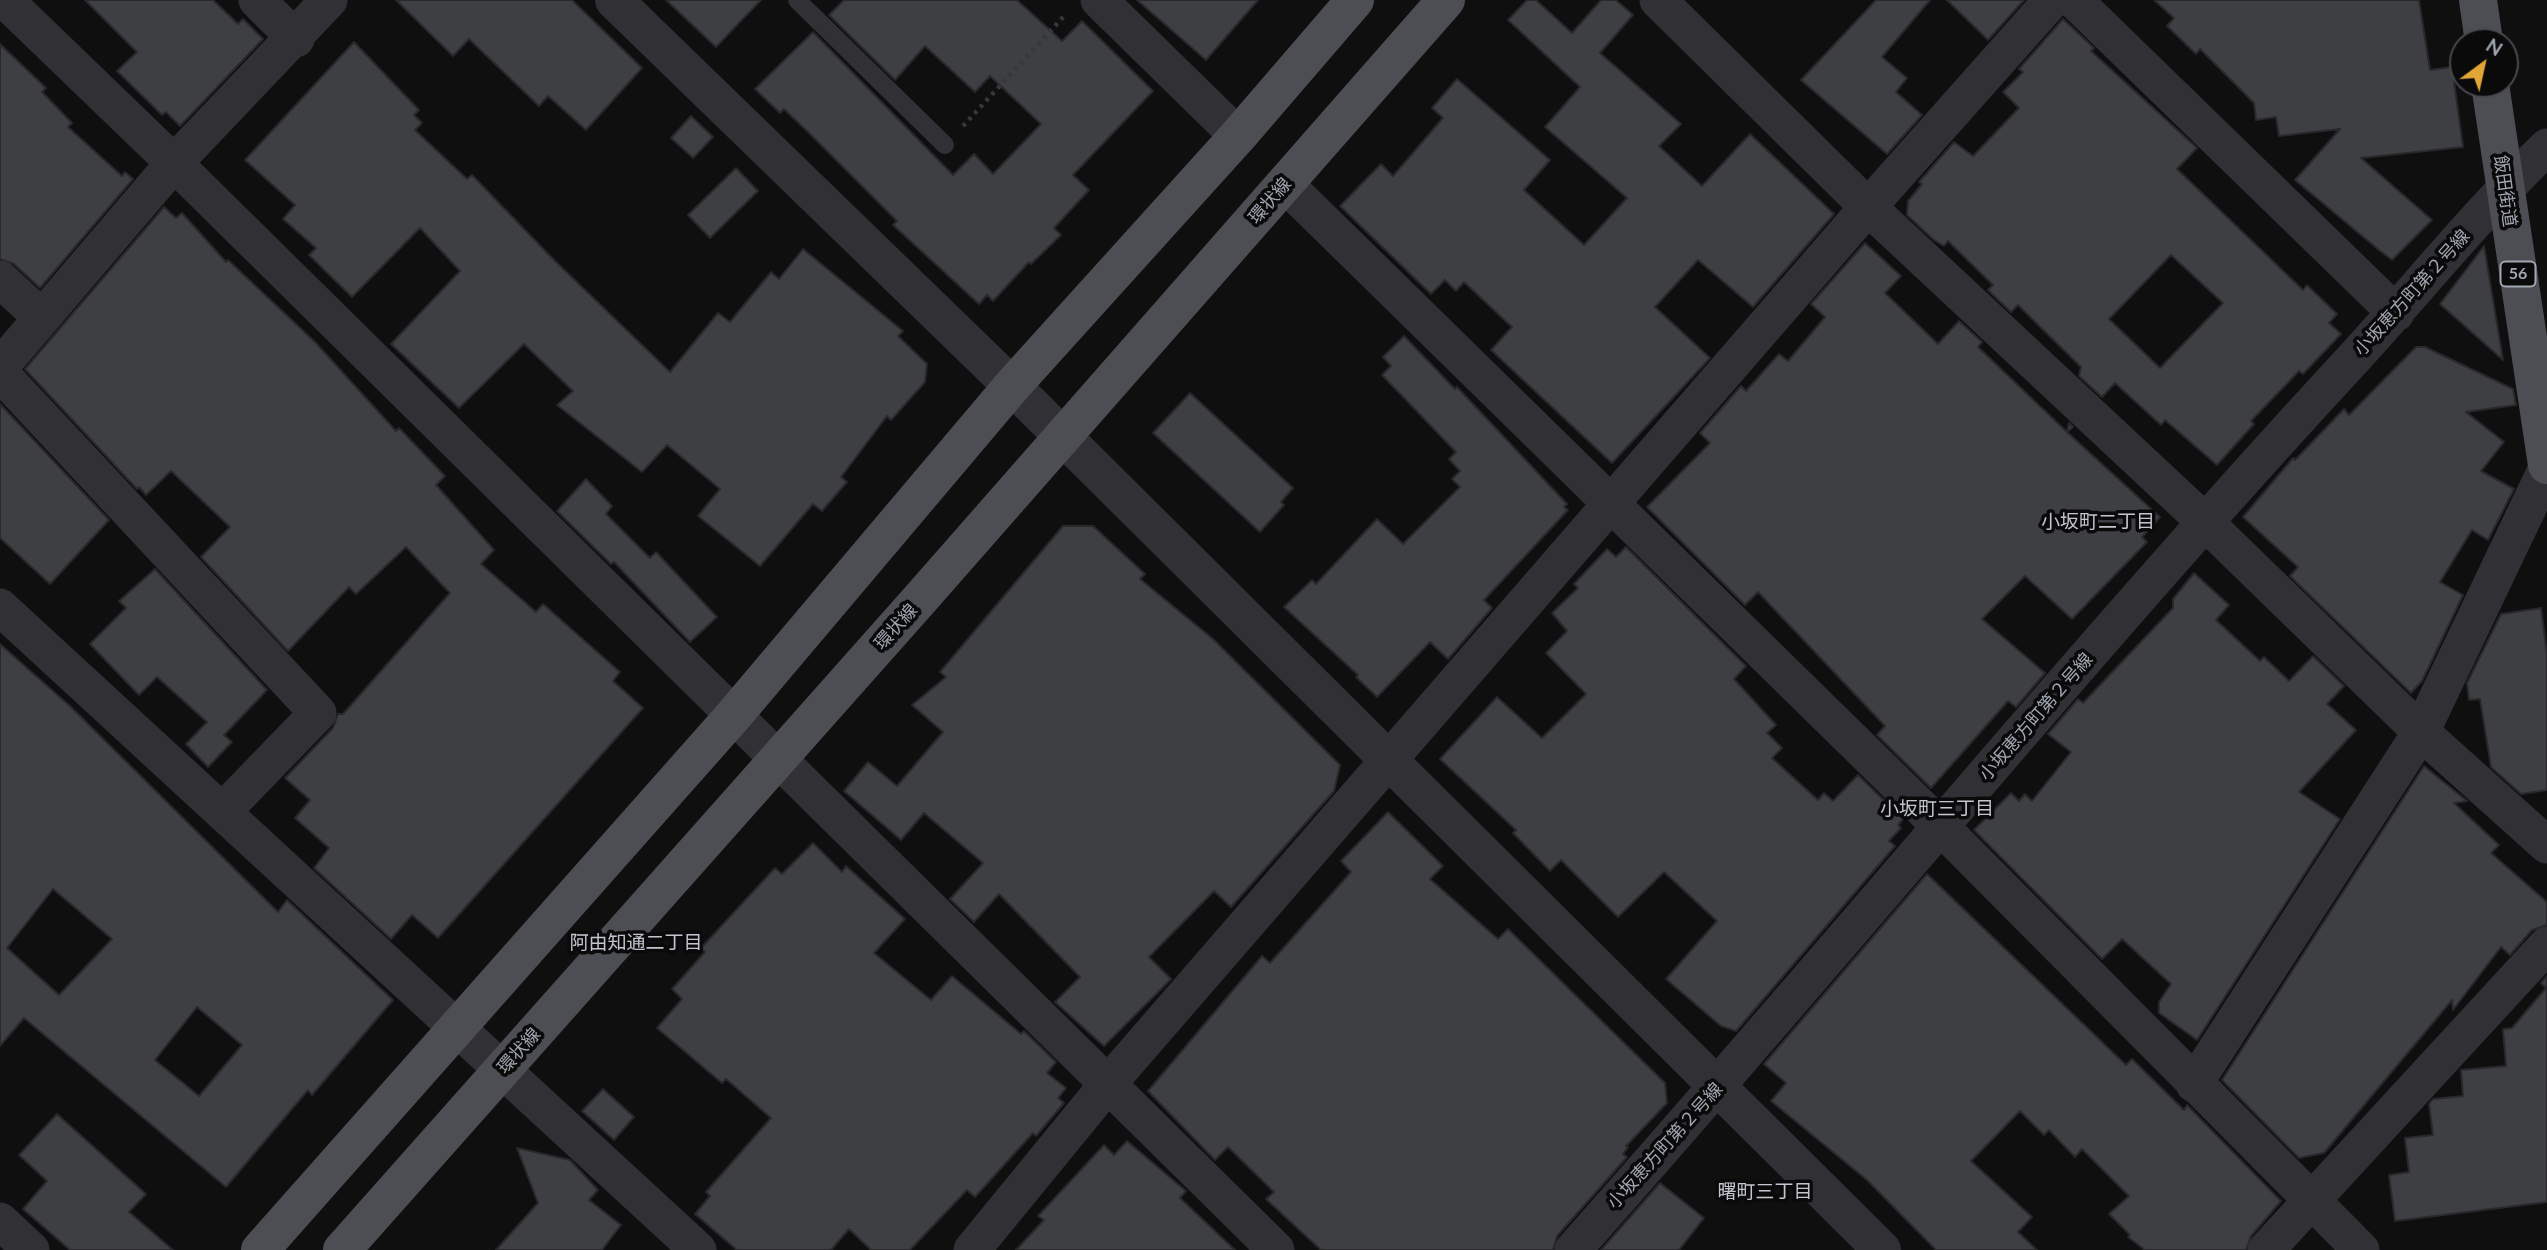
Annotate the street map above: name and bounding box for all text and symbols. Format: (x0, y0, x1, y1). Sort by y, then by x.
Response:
north arrow (2449, 28, 2519, 98)
text: N (2482, 33, 2507, 60)
street label: 飯田街道 (2489, 154, 2521, 228)
street label: 環状線 (1244, 174, 1296, 228)
street label: 小坂恵方町第２号線 (2350, 226, 2474, 360)
road number: 56 (2500, 262, 2536, 286)
district label: 小坂町二丁目 (2041, 511, 2155, 533)
street label: 環状線 (870, 600, 922, 654)
street label: 小坂恵方町第２号線 (1975, 649, 2097, 785)
district label: 小坂町三丁目 (1880, 798, 1994, 820)
district label: 阿由知通二丁目 (570, 932, 702, 954)
street label: 環状線 (493, 1024, 545, 1078)
street label: 小坂恵方町第２号線 (1603, 1079, 1727, 1213)
district label: 曙町三丁目 (1718, 1181, 1812, 1203)

